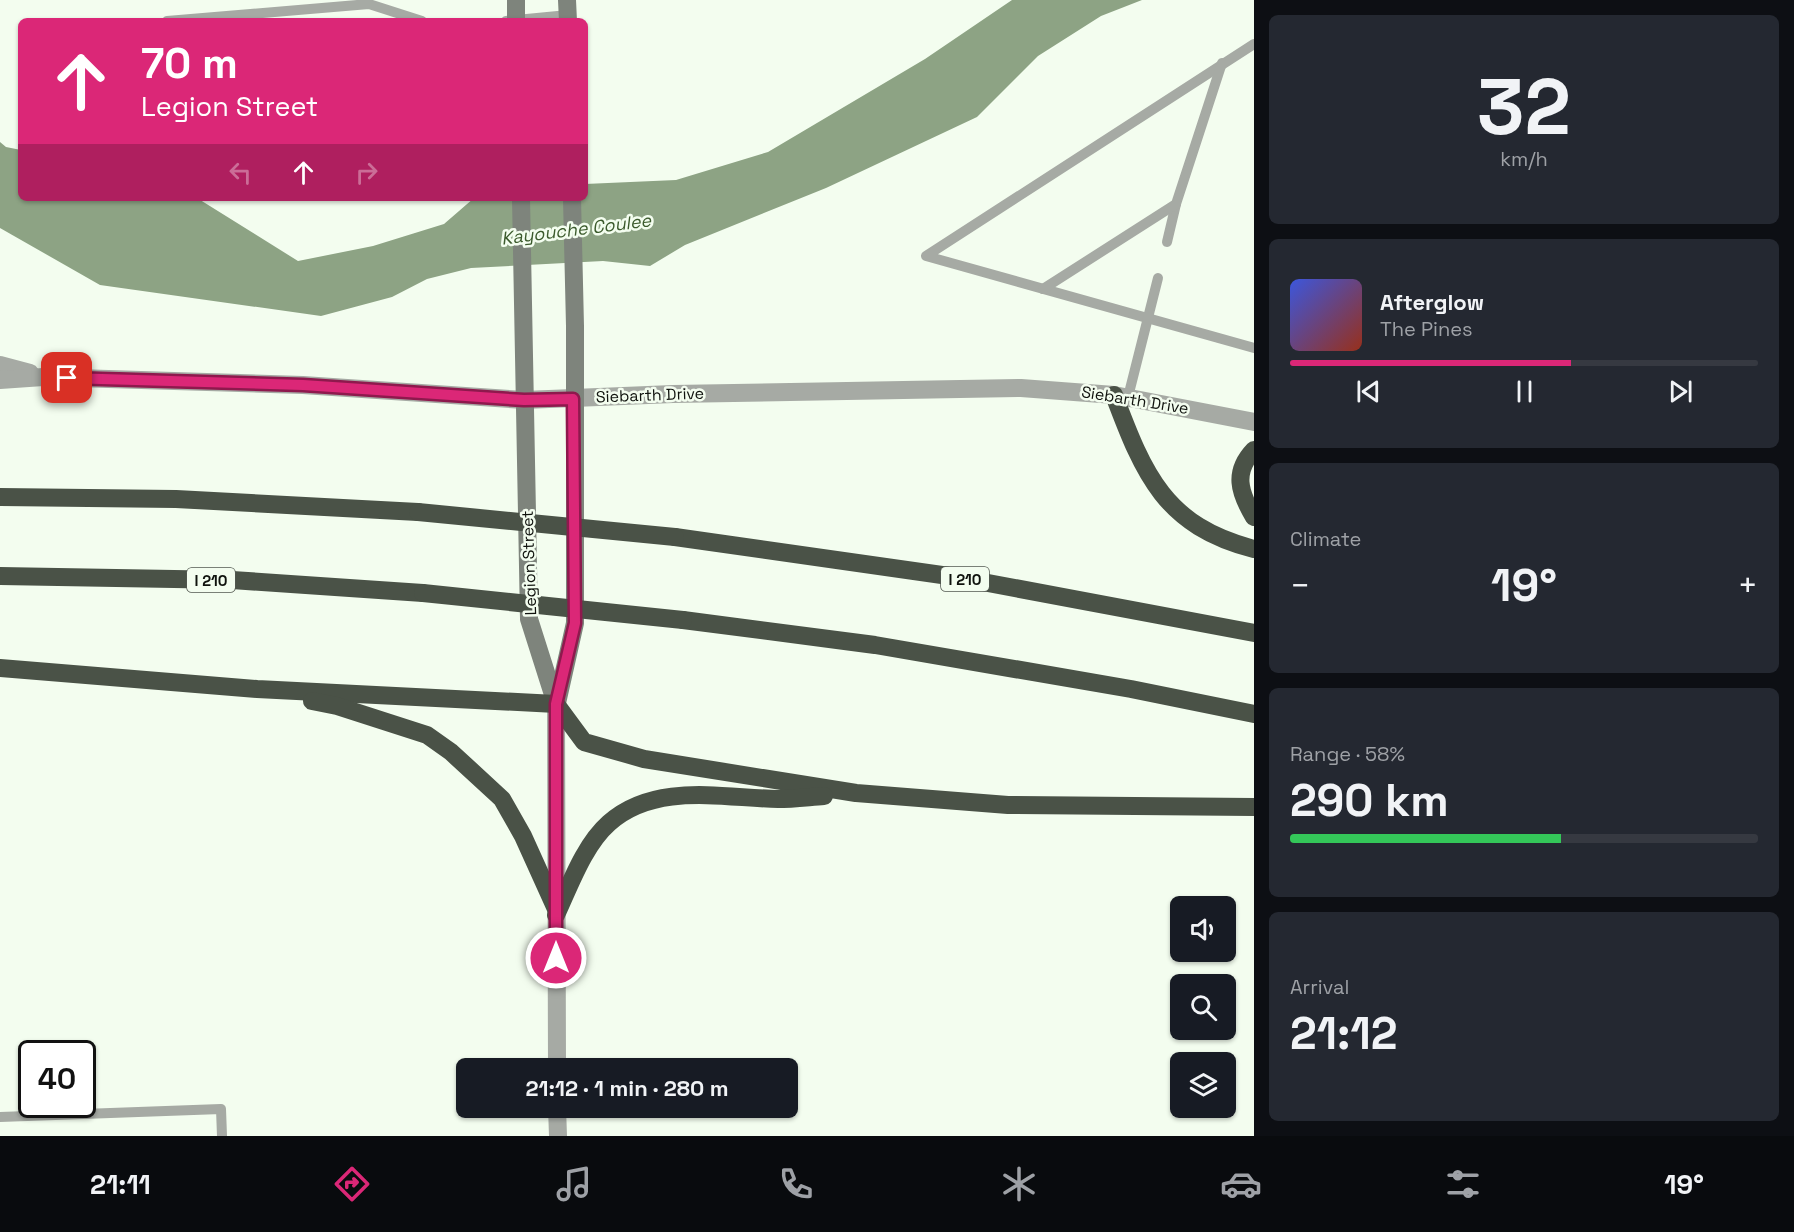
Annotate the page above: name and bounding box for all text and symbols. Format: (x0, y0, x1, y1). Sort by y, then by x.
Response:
text: 70 m (141, 37, 238, 90)
icon: ahead (42, 42, 120, 120)
text: 32 (1477, 57, 1571, 157)
text: Legion Street (141, 89, 318, 124)
text: km/h (1500, 146, 1548, 172)
icon: left (224, 156, 257, 189)
icon: ahead (287, 156, 320, 189)
icon: right (350, 156, 383, 189)
water label: Kayouche Coulee (500, 208, 654, 250)
text: Afterglow (1380, 288, 1484, 316)
text: The Pines (1380, 316, 1473, 342)
pin (41, 352, 92, 403)
icon: arrive (50, 361, 83, 394)
icon: previous (1352, 375, 1385, 408)
icon: pause (1508, 375, 1541, 408)
icon: next (1664, 375, 1697, 408)
street label: Siebarth Drive (1080, 381, 1190, 419)
street label: Siebarth Drive (595, 383, 705, 407)
street label: Legion Street (517, 510, 541, 616)
text: Climate (1290, 526, 1361, 552)
text: 19° (1491, 557, 1557, 614)
text: − (1290, 565, 1310, 607)
text: + (1738, 565, 1758, 607)
road number: I 210 (941, 567, 989, 591)
road number: I 210 (187, 568, 235, 592)
text: Range · 58% (1290, 741, 1405, 767)
text: 290 km (1290, 772, 1449, 829)
map controls (1170, 896, 1236, 1118)
button: sound (1170, 896, 1236, 962)
position arrow (524, 926, 588, 990)
button: search (1170, 974, 1236, 1040)
text: Arrival (1290, 974, 1349, 1000)
text: 21:12 (1290, 1005, 1398, 1062)
speed limit sign: 40 (18, 1040, 96, 1118)
button: layers (1170, 1052, 1236, 1118)
text: 21:12 · 1 min · 280 m (525, 1074, 729, 1102)
icon: directions (331, 1163, 373, 1205)
icon: music (553, 1163, 595, 1205)
icon: phone (775, 1163, 817, 1205)
icon: climate (998, 1163, 1040, 1205)
icon: car (1220, 1163, 1262, 1205)
icon: filters (1442, 1163, 1484, 1205)
text: 21:11 (90, 1167, 151, 1202)
text: 19° (1664, 1167, 1704, 1202)

